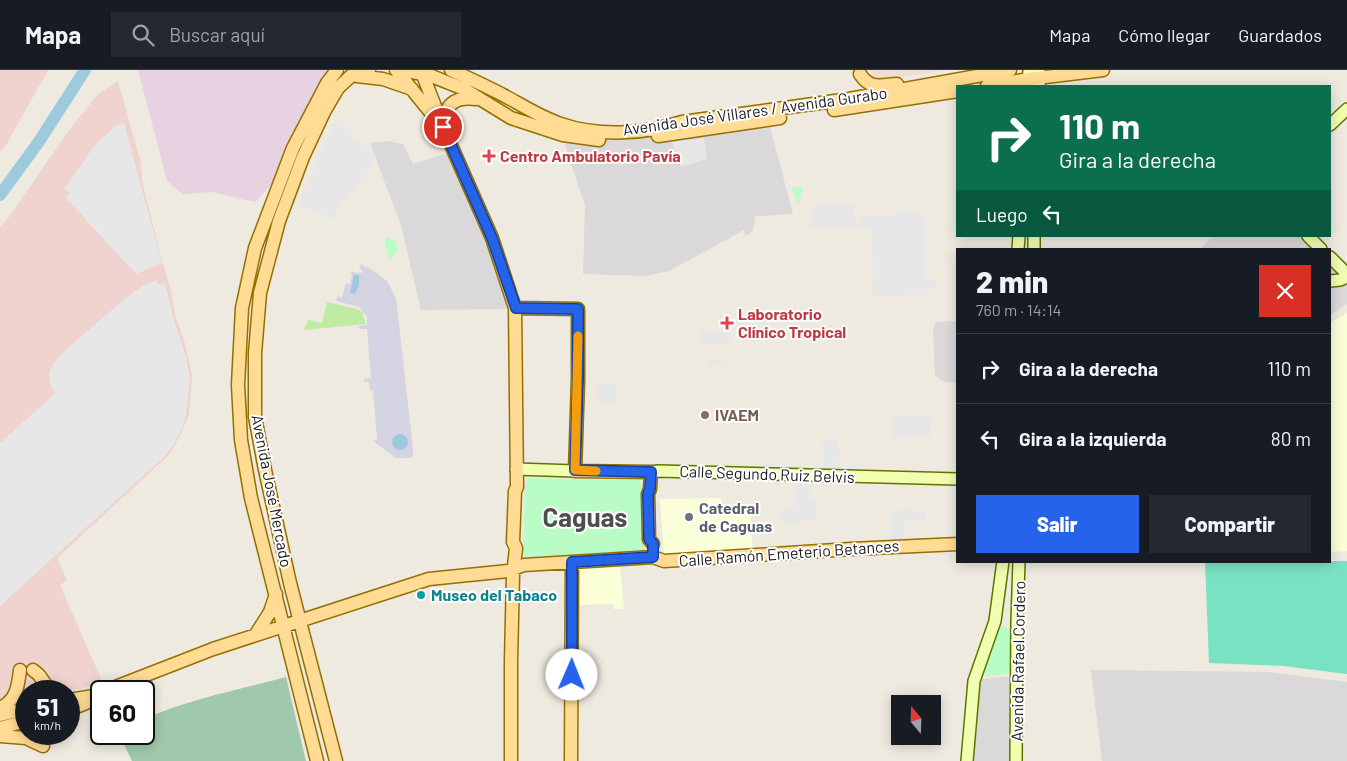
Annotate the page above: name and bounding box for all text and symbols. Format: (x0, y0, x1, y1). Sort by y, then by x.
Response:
search box (111, 12, 461, 57)
text: Mapa (25, 20, 81, 49)
icon: search (129, 21, 157, 49)
text: Buscar aquí (169, 23, 265, 46)
text: Mapa (1049, 24, 1090, 46)
text: Cómo llegar (1118, 24, 1210, 46)
text: Guardados (1238, 24, 1322, 46)
street label: Avenida José Villares / Avenida Gurabo (622, 83, 888, 138)
text: 110 m (1059, 104, 1140, 146)
icon: right (976, 105, 1041, 170)
pin (422, 106, 464, 148)
icon: arrive (429, 113, 457, 141)
place label: Centro Ambulatorio Pavía (500, 146, 681, 165)
text: Gira a la derecha (1059, 146, 1216, 172)
marker: Centro Ambulatorio Pavía (482, 149, 496, 163)
icon: left (1038, 200, 1066, 228)
text: Luego (976, 203, 1028, 226)
text: 2 min (976, 263, 1048, 299)
button: close (1259, 265, 1311, 317)
text: 760 m · 14:14 (976, 300, 1061, 319)
place label: Laboratorio Clínico Tropical (738, 304, 846, 341)
marker: Laboratorio Clínico Tropical (720, 316, 734, 330)
icon: right (976, 355, 1004, 383)
text: Gira a la derecha (1019, 357, 1158, 380)
text: 110 m (1267, 357, 1311, 380)
place label: IVAEM (715, 405, 759, 424)
marker: IVAEM (699, 409, 711, 421)
street label: Avenida José Mercado (248, 413, 297, 569)
icon: left (976, 425, 1004, 453)
text: Gira a la izquierda (1019, 427, 1167, 450)
text: 80 m (1271, 427, 1311, 450)
street label: Calle Segundo Ruiz Belvis (679, 461, 855, 486)
button: Salir (976, 495, 1139, 553)
button: Compartir (1149, 495, 1311, 553)
place label: Catedral de Caguas (699, 498, 772, 535)
district label: Caguas (543, 501, 627, 532)
marker: Catedral de Caguas (683, 511, 695, 523)
street label: Calle Ramón Emeterio Betances (678, 535, 900, 570)
street label: Avenida Rafael Cordero (1007, 580, 1028, 742)
place label: Museo del Tabaco (431, 585, 557, 604)
marker: Museo del Tabaco (415, 589, 427, 601)
position arrow (545, 648, 597, 700)
speed limit sign: 60 (90, 680, 155, 745)
text: 51 (36, 691, 59, 721)
north arrow (891, 695, 941, 745)
map controls (891, 695, 941, 745)
text: km/h (34, 718, 61, 732)

